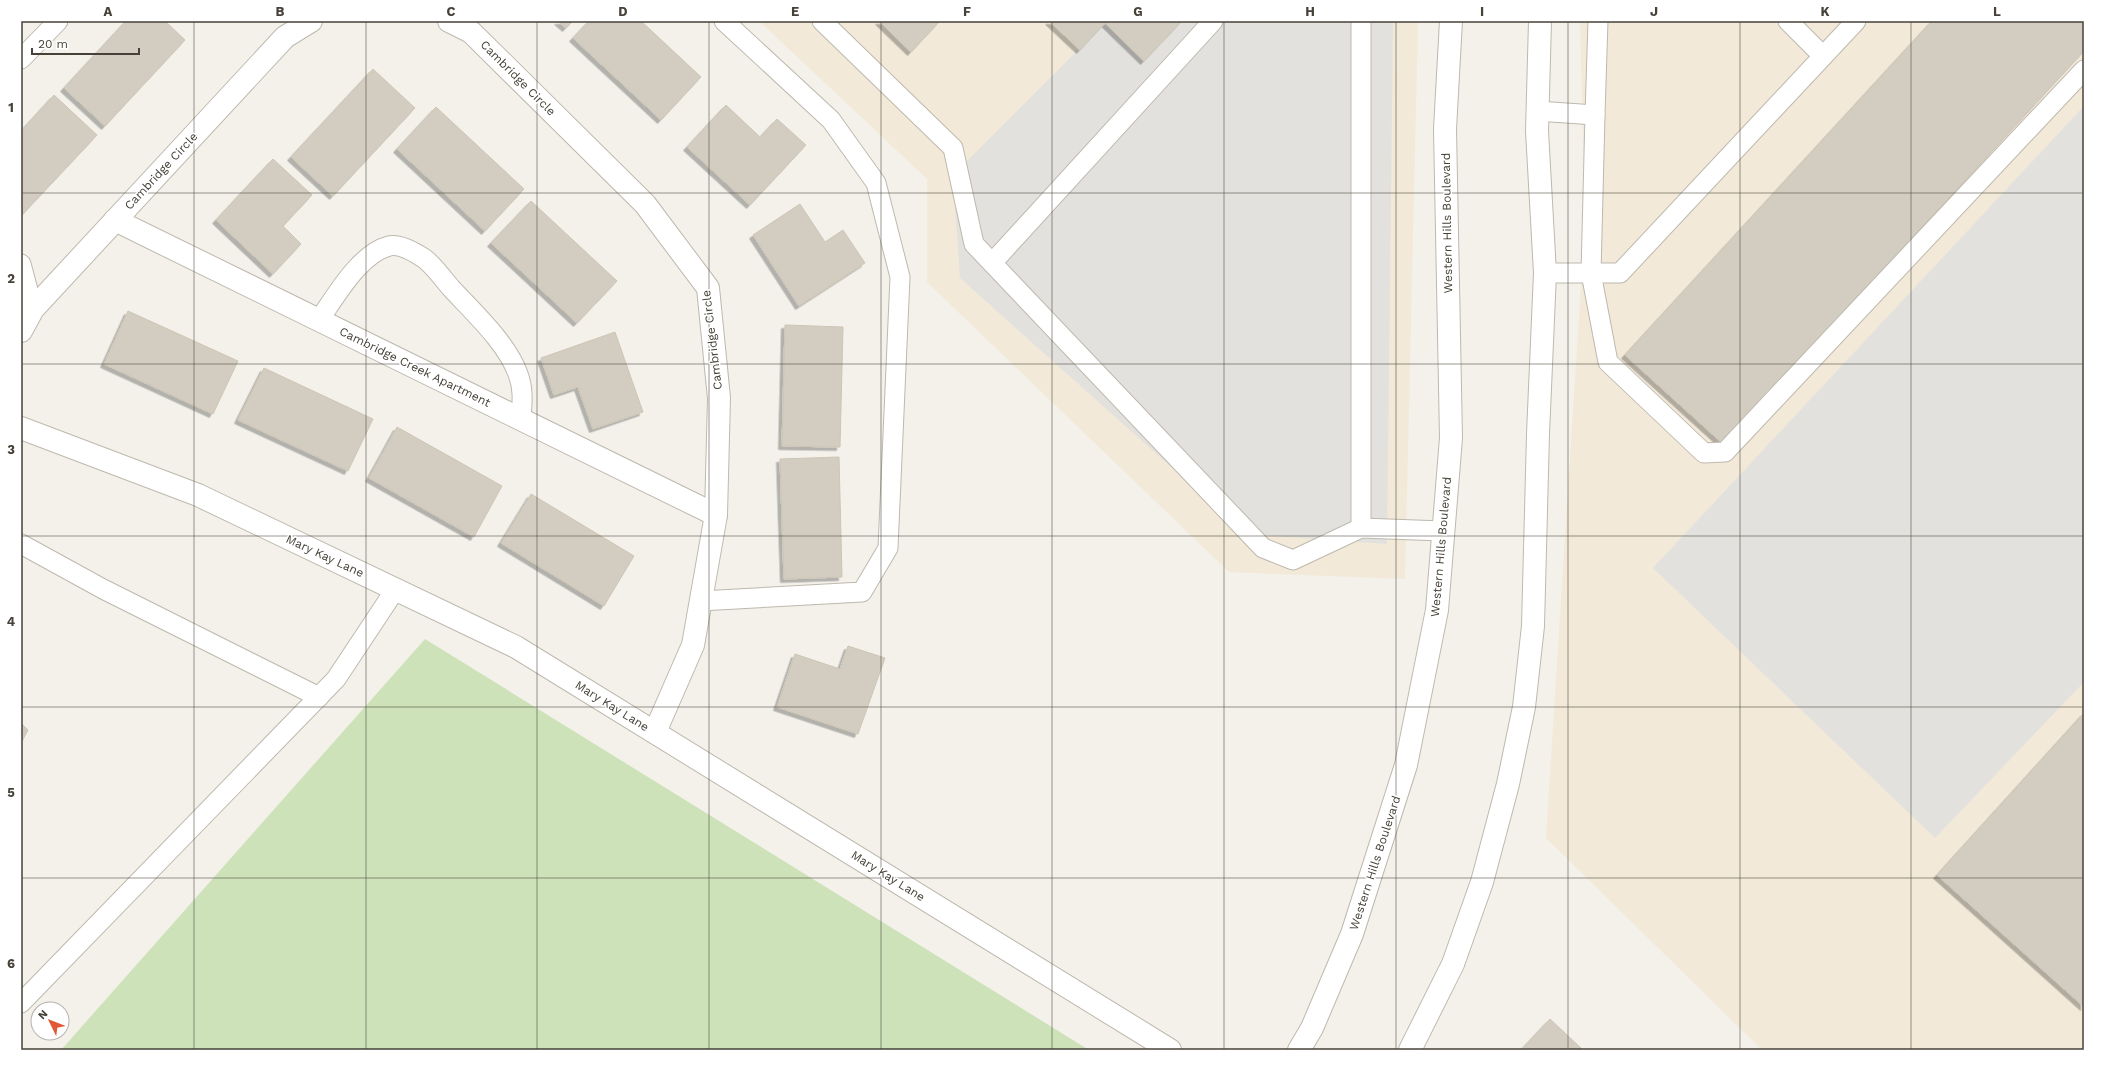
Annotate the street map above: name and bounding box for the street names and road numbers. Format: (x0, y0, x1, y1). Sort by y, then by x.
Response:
street label: Cambridge Circle (478, 38, 559, 119)
street label: Cambridge Circle (122, 129, 200, 213)
street label: Western Hills Boulevard (1439, 153, 1455, 293)
street label: Cambridge Circle (699, 289, 725, 391)
street label: Cambridge Creek Apartment (337, 324, 493, 410)
street label: Western Hills Boulevard (1428, 476, 1454, 618)
street label: Mary Kay Lane (284, 532, 366, 580)
street label: Mary Kay Lane (573, 678, 652, 734)
street label: Western Hills Boulevard (1347, 794, 1403, 932)
street label: Mary Kay Lane (849, 848, 928, 904)

